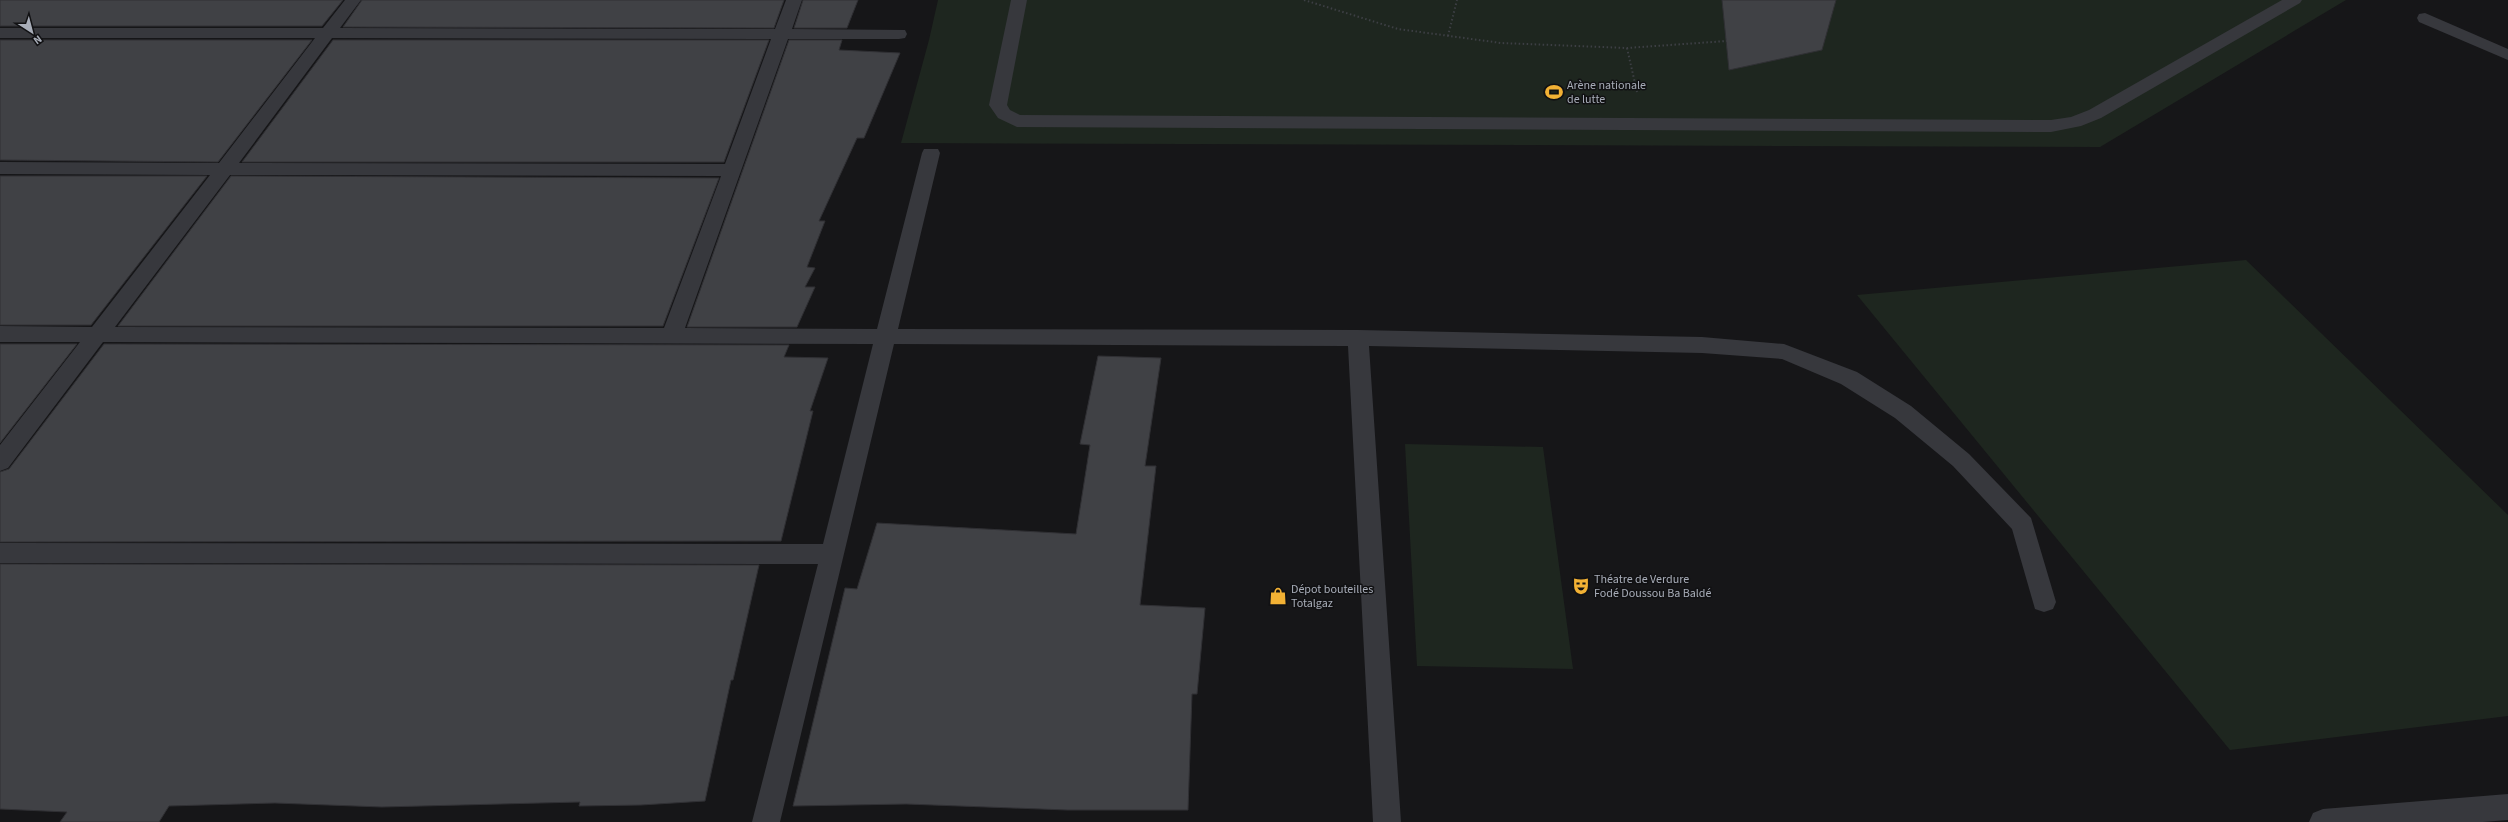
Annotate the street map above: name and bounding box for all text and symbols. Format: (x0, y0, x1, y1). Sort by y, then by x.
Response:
north arrow (12, 12, 52, 52)
text: N (30, 31, 45, 48)
place label: Arène nationale de lutte (1567, 77, 1646, 108)
sports icon: Arène nationale de lutte (1544, 82, 1564, 102)
place label: Théatre de Verdure Fodé Doussou Ba Baldé (1594, 571, 1712, 602)
theatre icon: Théatre de Verdure Fodé Doussou Ba Baldé (1571, 576, 1591, 596)
place label: Dépot bouteilles Totalgaz (1291, 581, 1373, 612)
shop icon: Dépot bouteilles Totalgaz (1268, 586, 1288, 606)

